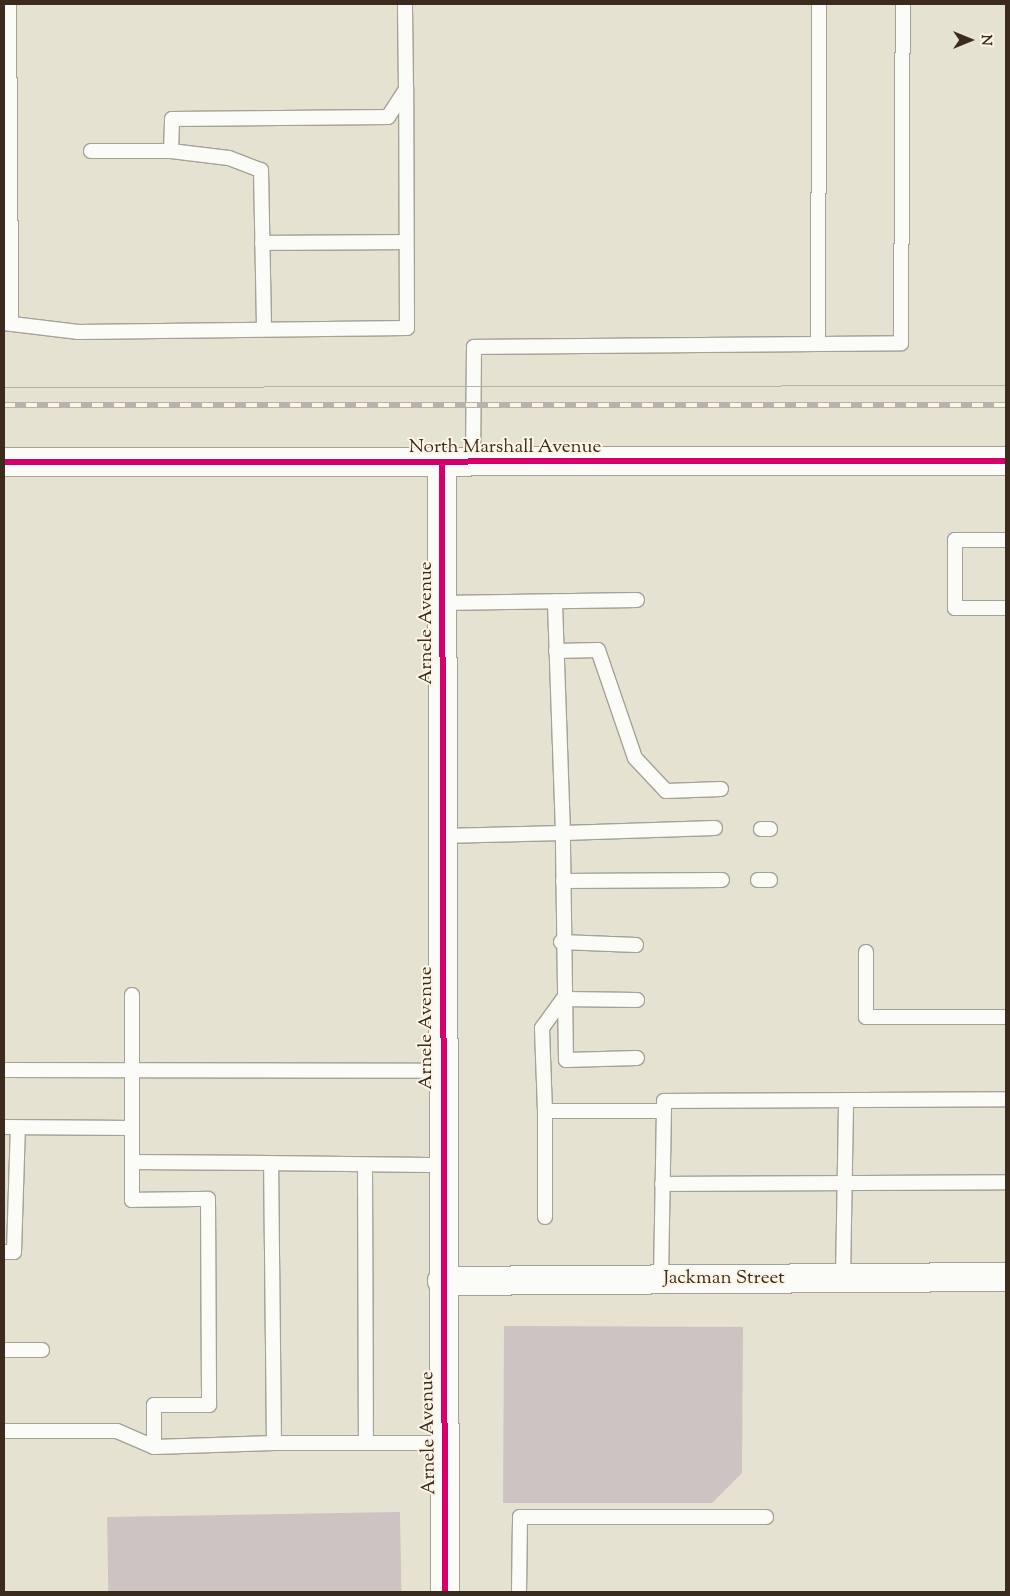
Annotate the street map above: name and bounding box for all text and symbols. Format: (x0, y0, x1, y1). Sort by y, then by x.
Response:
north arrow (945, 15, 995, 65)
text: N (975, 34, 995, 46)
street label: North Marshall Avenue (409, 437, 601, 459)
street label: Arnele Avenue (416, 561, 438, 685)
street label: Arnele Avenue (416, 966, 438, 1090)
street label: Jackman Street (663, 1268, 785, 1290)
street label: Arnele Avenue (417, 1371, 441, 1495)

